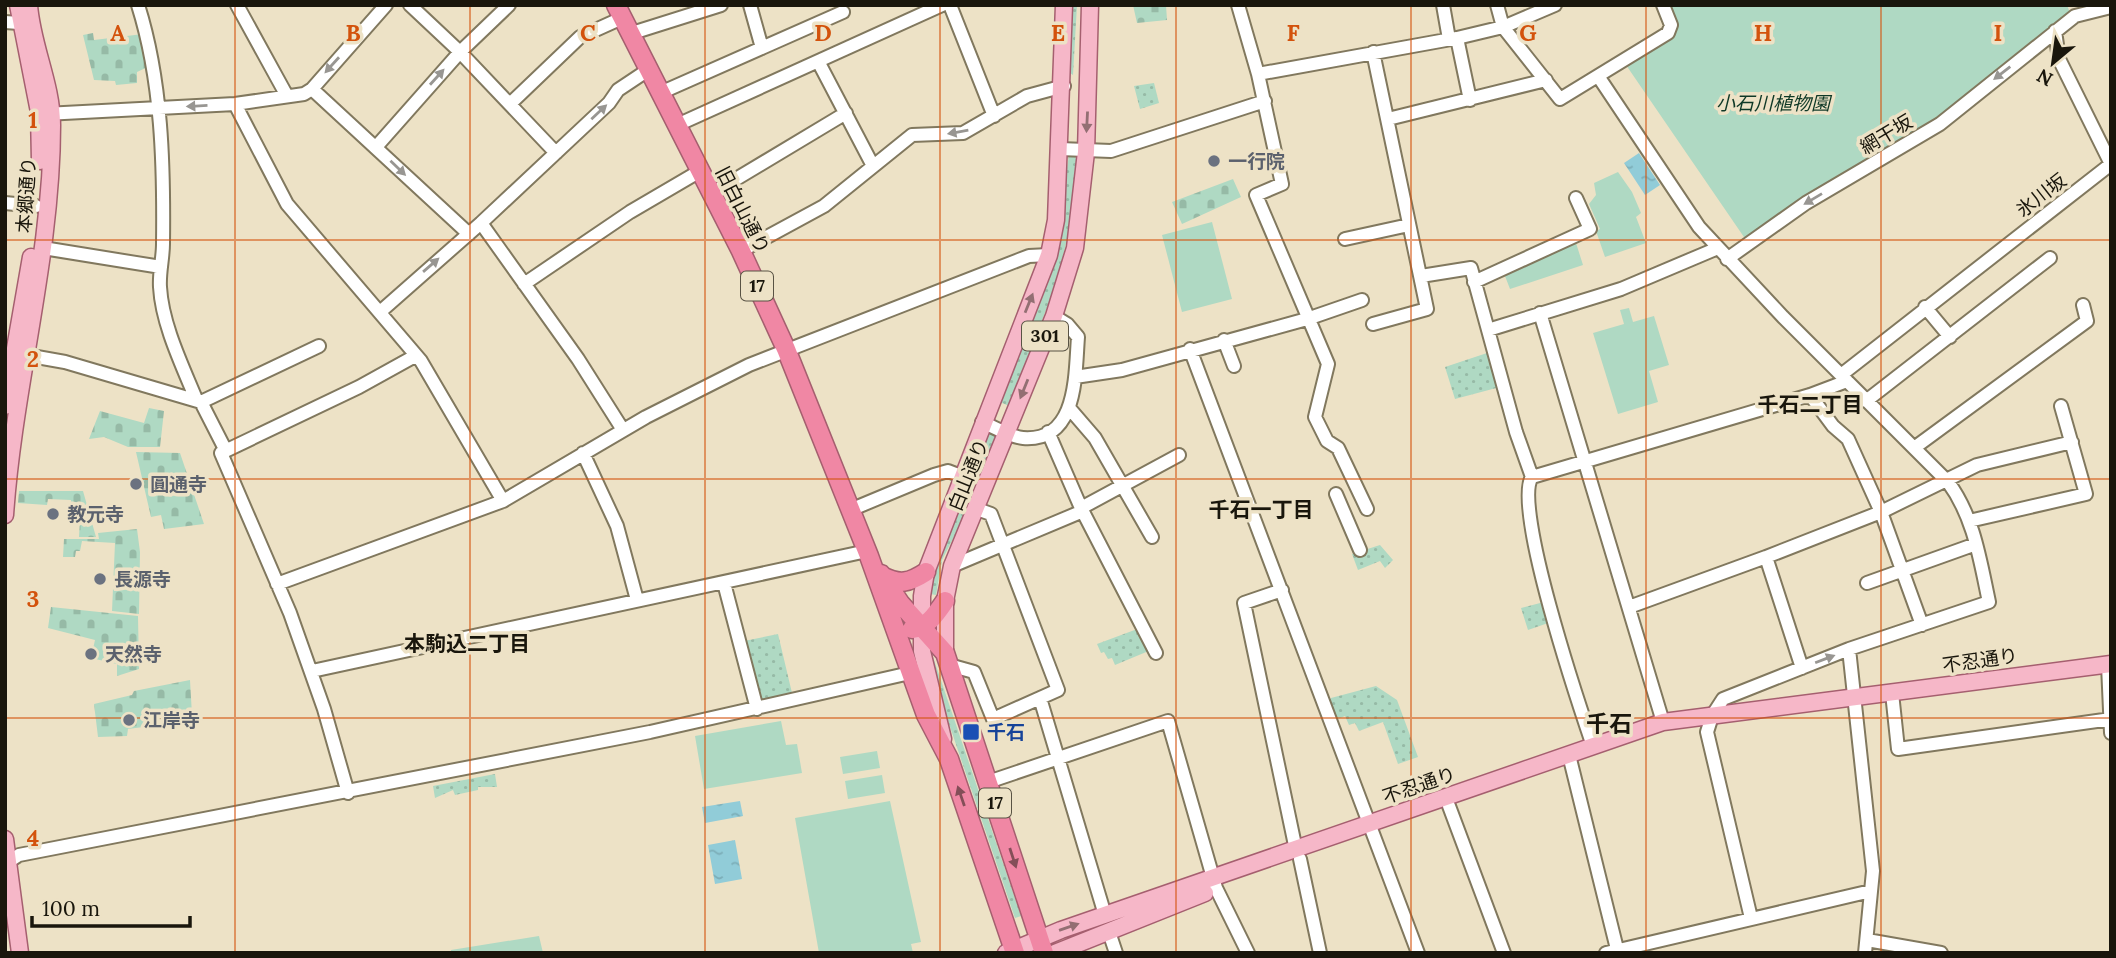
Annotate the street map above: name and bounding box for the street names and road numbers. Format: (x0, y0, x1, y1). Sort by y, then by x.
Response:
street label: 網干坂 (1855, 109, 1917, 159)
street label: 本郷通り (11, 156, 41, 234)
street label: 旧白山通り (711, 162, 775, 258)
street label: 氷川坂 (2011, 168, 2071, 222)
road number: 17 (741, 272, 773, 300)
road number: 301 (1022, 322, 1068, 350)
street label: 白山通り (943, 435, 993, 515)
street label: 不忍通り (1941, 643, 2019, 677)
street label: 不忍通り (1379, 761, 1459, 809)
road number: 17 (979, 788, 1011, 818)

